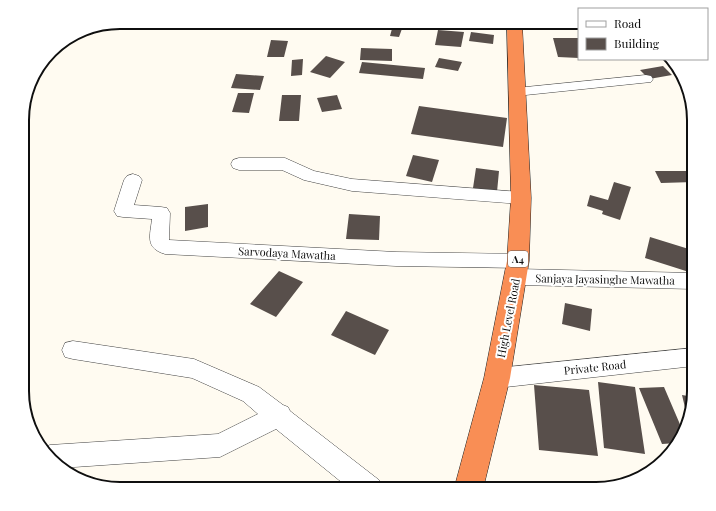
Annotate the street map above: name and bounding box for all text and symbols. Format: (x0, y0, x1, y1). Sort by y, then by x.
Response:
legend (578, 8, 708, 60)
text: Road (614, 15, 641, 31)
text: Building (614, 35, 660, 51)
street label: Sarvodaya Mawatha (238, 243, 337, 263)
road number: A4 (508, 251, 528, 267)
street label: Sanjaya Jayasinghe Mawatha (535, 270, 675, 288)
street label: High Level Road (493, 277, 523, 359)
street label: Private Road (563, 356, 627, 378)

